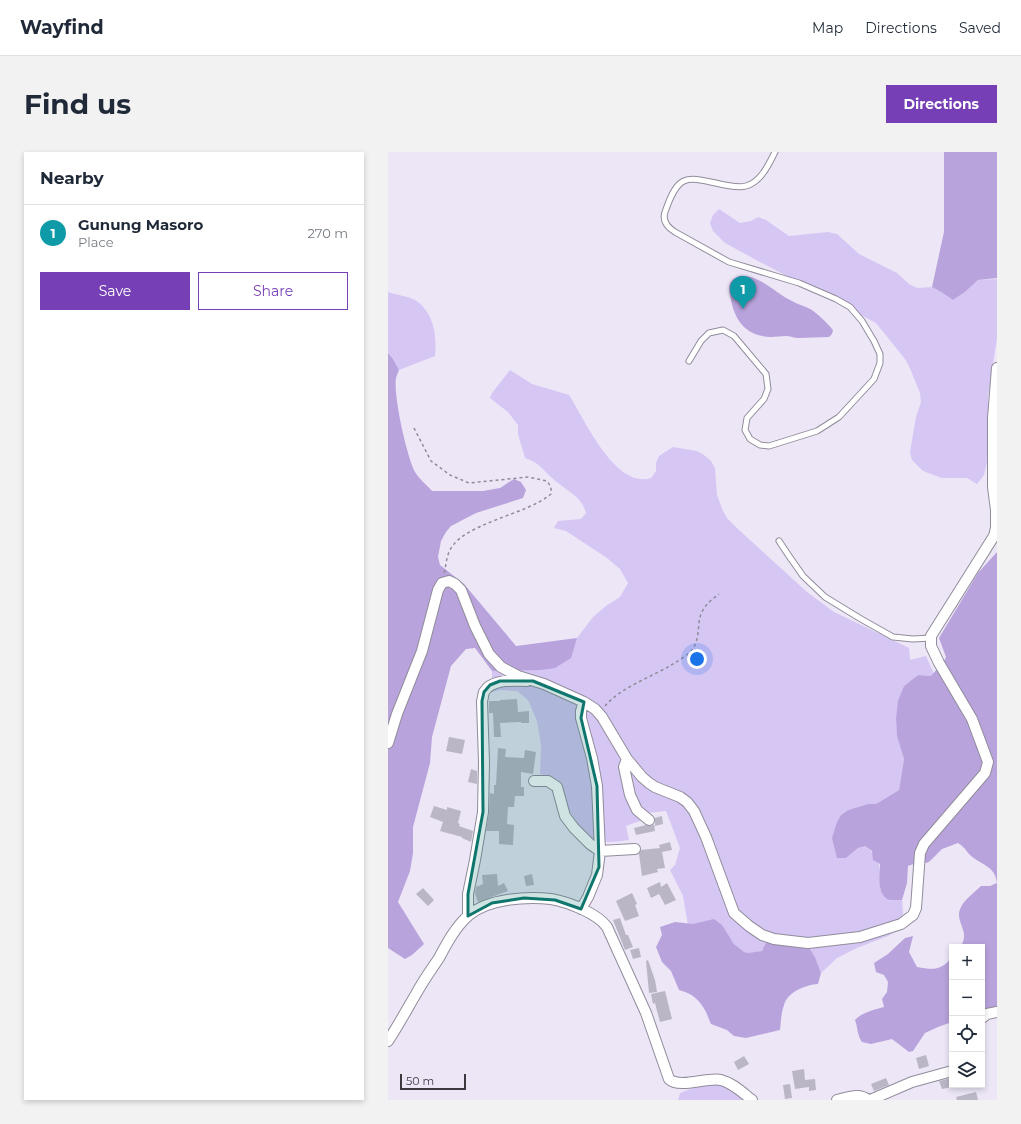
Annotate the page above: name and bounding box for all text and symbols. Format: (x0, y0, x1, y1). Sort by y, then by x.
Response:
text: Wayfind (20, 16, 104, 39)
text: Map (812, 19, 843, 37)
text: Directions (865, 19, 937, 37)
text: Saved (959, 19, 1001, 37)
button: Directions (886, 85, 997, 123)
text: Find us (24, 87, 131, 121)
text: Nearby (40, 168, 104, 188)
text: Gunung Masoro (78, 215, 203, 234)
text: 1 (50, 225, 56, 241)
text: 270 m (307, 225, 348, 241)
text: Place (78, 234, 114, 250)
button: Save (40, 272, 190, 310)
button: Share (198, 272, 348, 310)
pin: 1 (730, 276, 756, 309)
your location (687, 649, 707, 669)
map controls (949, 944, 985, 1088)
button: + (949, 944, 985, 980)
button: − (949, 980, 985, 1016)
button: locate (949, 1016, 985, 1052)
button: layers (949, 1052, 985, 1088)
scale bar (400, 1072, 466, 1091)
text: 50 m (406, 1074, 434, 1088)

